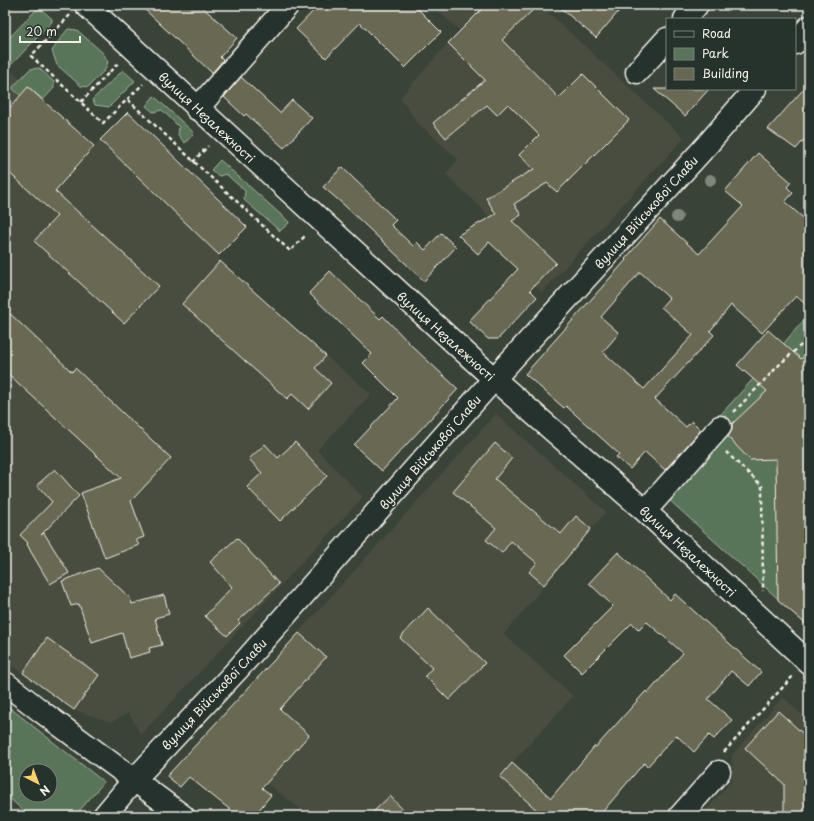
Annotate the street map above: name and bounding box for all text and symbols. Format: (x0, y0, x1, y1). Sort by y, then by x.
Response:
scale bar (20, 18, 80, 44)
legend (666, 18, 796, 90)
text: 20 m (26, 22, 57, 40)
text: Road (702, 24, 731, 42)
text: Park (702, 44, 729, 62)
text: Building (702, 64, 749, 82)
street label: вулиця Незалежності (155, 67, 259, 167)
street label: вулиця Військової Слави (590, 151, 702, 273)
street label: вулиця Незалежності (393, 287, 499, 385)
street label: вулиця Військової Слави (375, 391, 485, 513)
street label: вулиця Незалежності (636, 501, 740, 601)
street label: вулиця Військової Слави (157, 634, 271, 754)
north arrow (18, 763, 58, 803)
text: N (36, 782, 54, 800)

